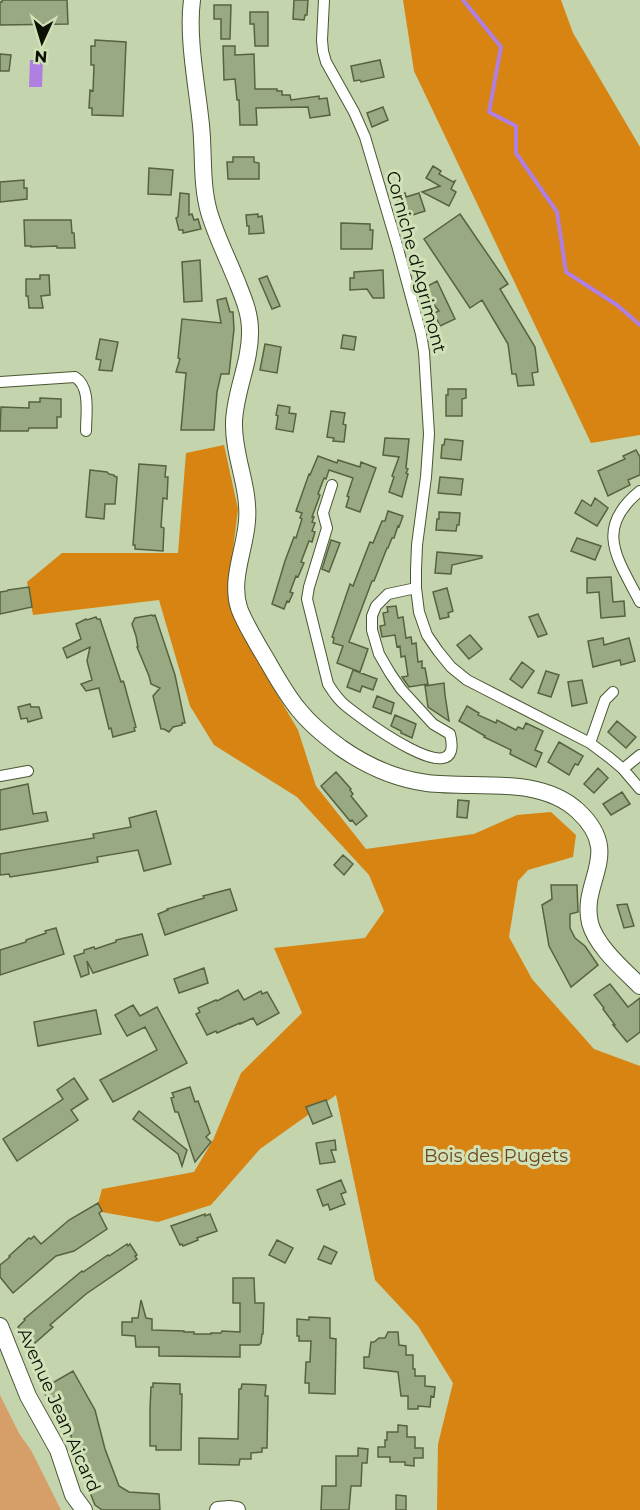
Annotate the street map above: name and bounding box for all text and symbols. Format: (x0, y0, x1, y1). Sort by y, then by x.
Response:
north arrow (12, 12, 72, 72)
text: N (34, 47, 48, 66)
street label: Corniche d'Agrimont (381, 169, 451, 355)
park label: Bois des Pugets (424, 1145, 568, 1167)
street label: Avenue Jean Aicard (13, 1324, 105, 1496)

